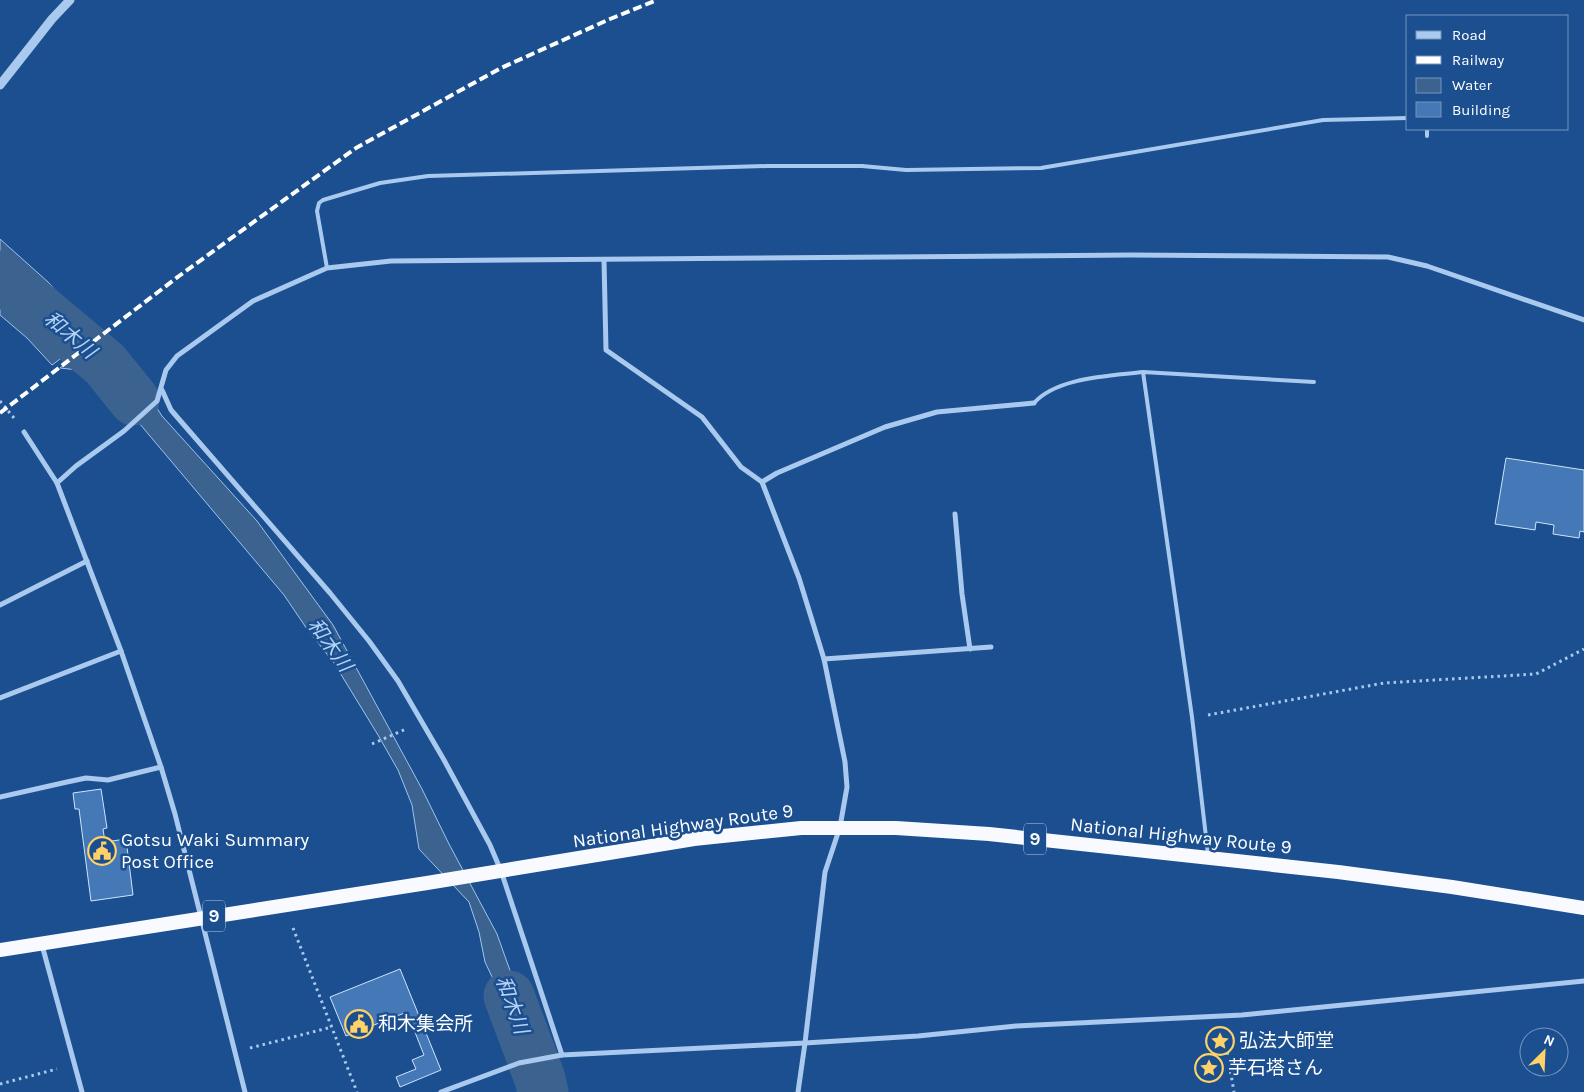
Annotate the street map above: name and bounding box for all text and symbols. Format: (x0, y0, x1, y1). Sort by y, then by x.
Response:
legend (1406, 15, 1569, 130)
text: Road (1452, 26, 1487, 44)
text: Railway (1452, 51, 1504, 69)
text: Water (1452, 76, 1493, 94)
text: Building (1452, 101, 1510, 119)
water label: 和木川 (40, 307, 102, 364)
water label: 和木川 (303, 614, 358, 678)
street label: National Highway Route 9 (571, 800, 795, 852)
street label: National Highway Route 9 (1069, 813, 1293, 859)
road number: 9 (1024, 824, 1046, 854)
place label: Gotsu Waki Summary Post Office (121, 829, 309, 873)
public building icon: Gotsu Waki Summary Post Office (87, 836, 117, 866)
road number: 9 (203, 900, 225, 931)
water label: 和木川 (491, 973, 534, 1039)
public building icon: 和木集会所 (344, 1009, 374, 1039)
place label: 和木集会所 (378, 1013, 473, 1035)
place icon: 弘法大師堂 (1205, 1026, 1235, 1056)
north arrow (1519, 1027, 1569, 1077)
place label: 弘法大師堂 (1239, 1030, 1334, 1052)
text: N (1541, 1031, 1557, 1050)
place icon: 芋石塔さん (1194, 1053, 1224, 1083)
place label: 芋石塔さん (1228, 1057, 1323, 1079)

